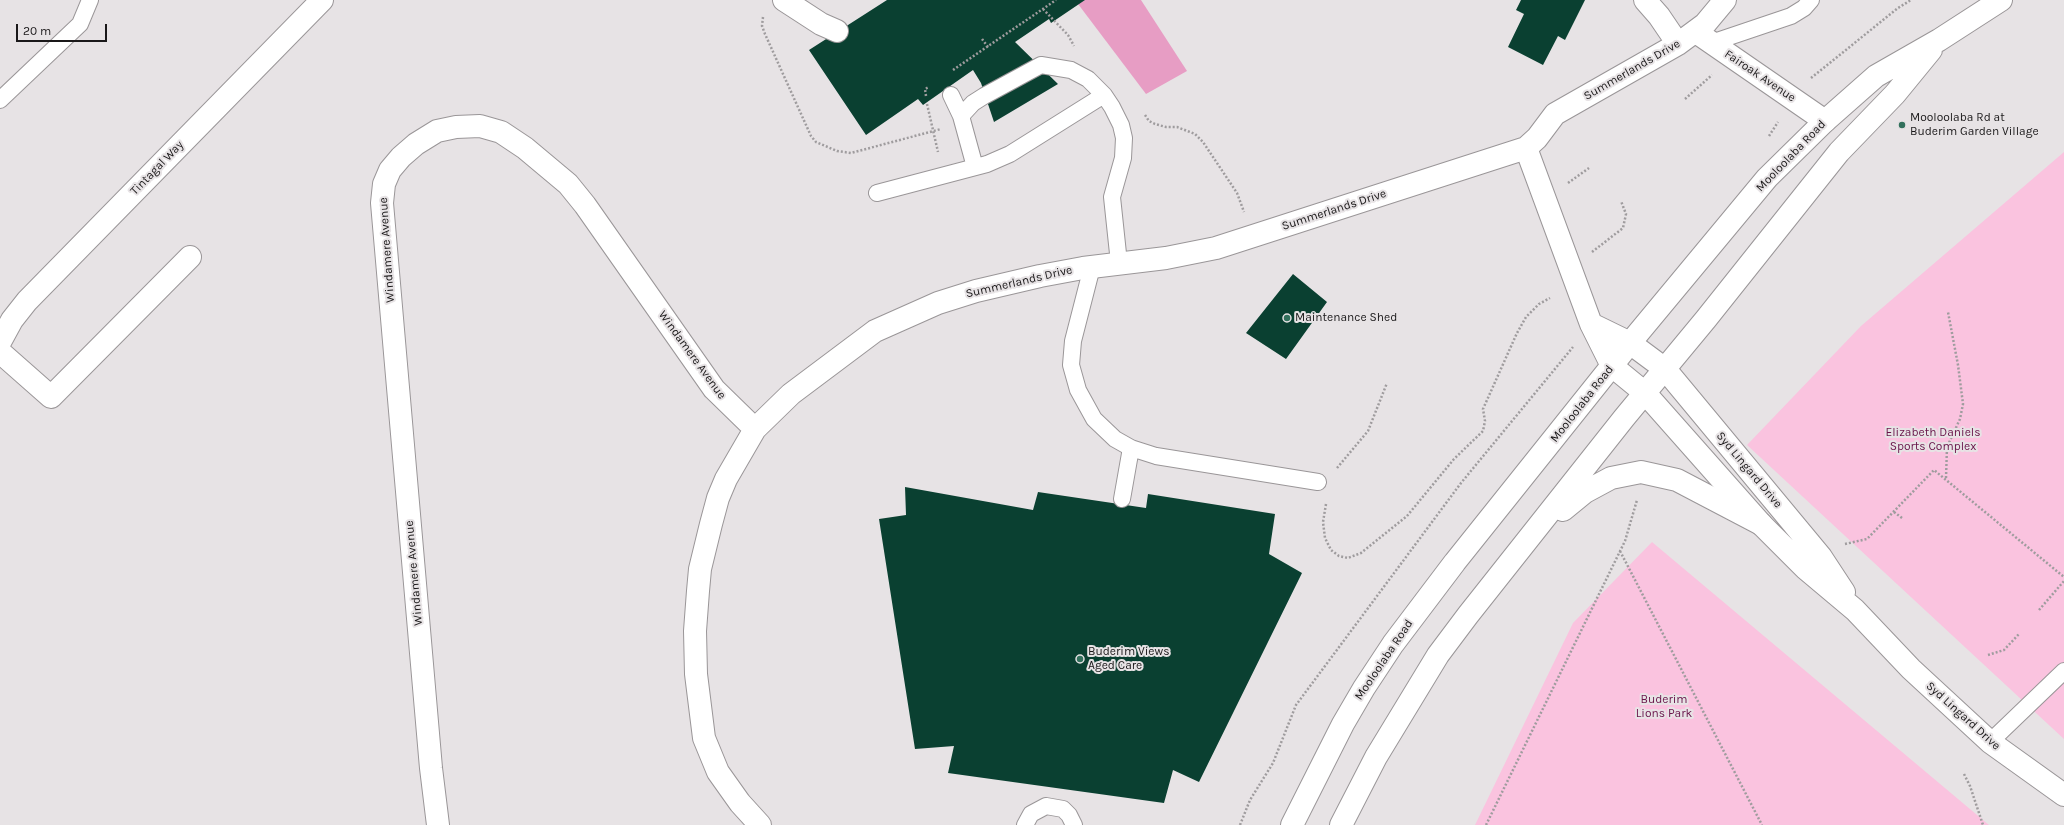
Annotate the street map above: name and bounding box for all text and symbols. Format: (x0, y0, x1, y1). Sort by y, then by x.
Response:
scale bar (18, 16, 109, 42)
text: 20 m (23, 24, 51, 38)
street label: Summerlands Drive (1581, 37, 1683, 103)
street label: Fairoak Avenue (1722, 47, 1798, 105)
place label: Mooloolaba Rd at Buderim Garden Village (1910, 111, 2039, 139)
street label: Mooloolaba Road (1753, 117, 1829, 195)
marker: Mooloolaba Rd at Buderim Garden Village (1897, 120, 1907, 130)
street label: Tintagal Way (127, 138, 187, 198)
street label: Summerlands Drive (1280, 186, 1388, 234)
street label: Windamere Avenue (376, 197, 398, 303)
street label: Summerlands Drive (964, 263, 1074, 301)
street label: Windamere Avenue (655, 308, 729, 402)
place label: Maintenance Shed (1295, 311, 1397, 325)
marker: Maintenance Shed (1282, 313, 1292, 323)
street label: Mooloolaba Road (1547, 363, 1617, 445)
park label: Elizabeth Daniels Sports Complex (1885, 426, 1981, 454)
street label: Syd Lingard Drive (1713, 429, 1785, 511)
street label: Windamere Avenue (402, 520, 426, 626)
street label: Mooloolaba Road (1352, 617, 1416, 703)
place label: Buderim Views Aged Care (1088, 645, 1169, 673)
marker: Buderim Views Aged Care (1075, 654, 1085, 664)
street label: Syd Lingard Drive (1923, 679, 2003, 753)
park label: Buderim Lions Park (1636, 693, 1692, 721)

